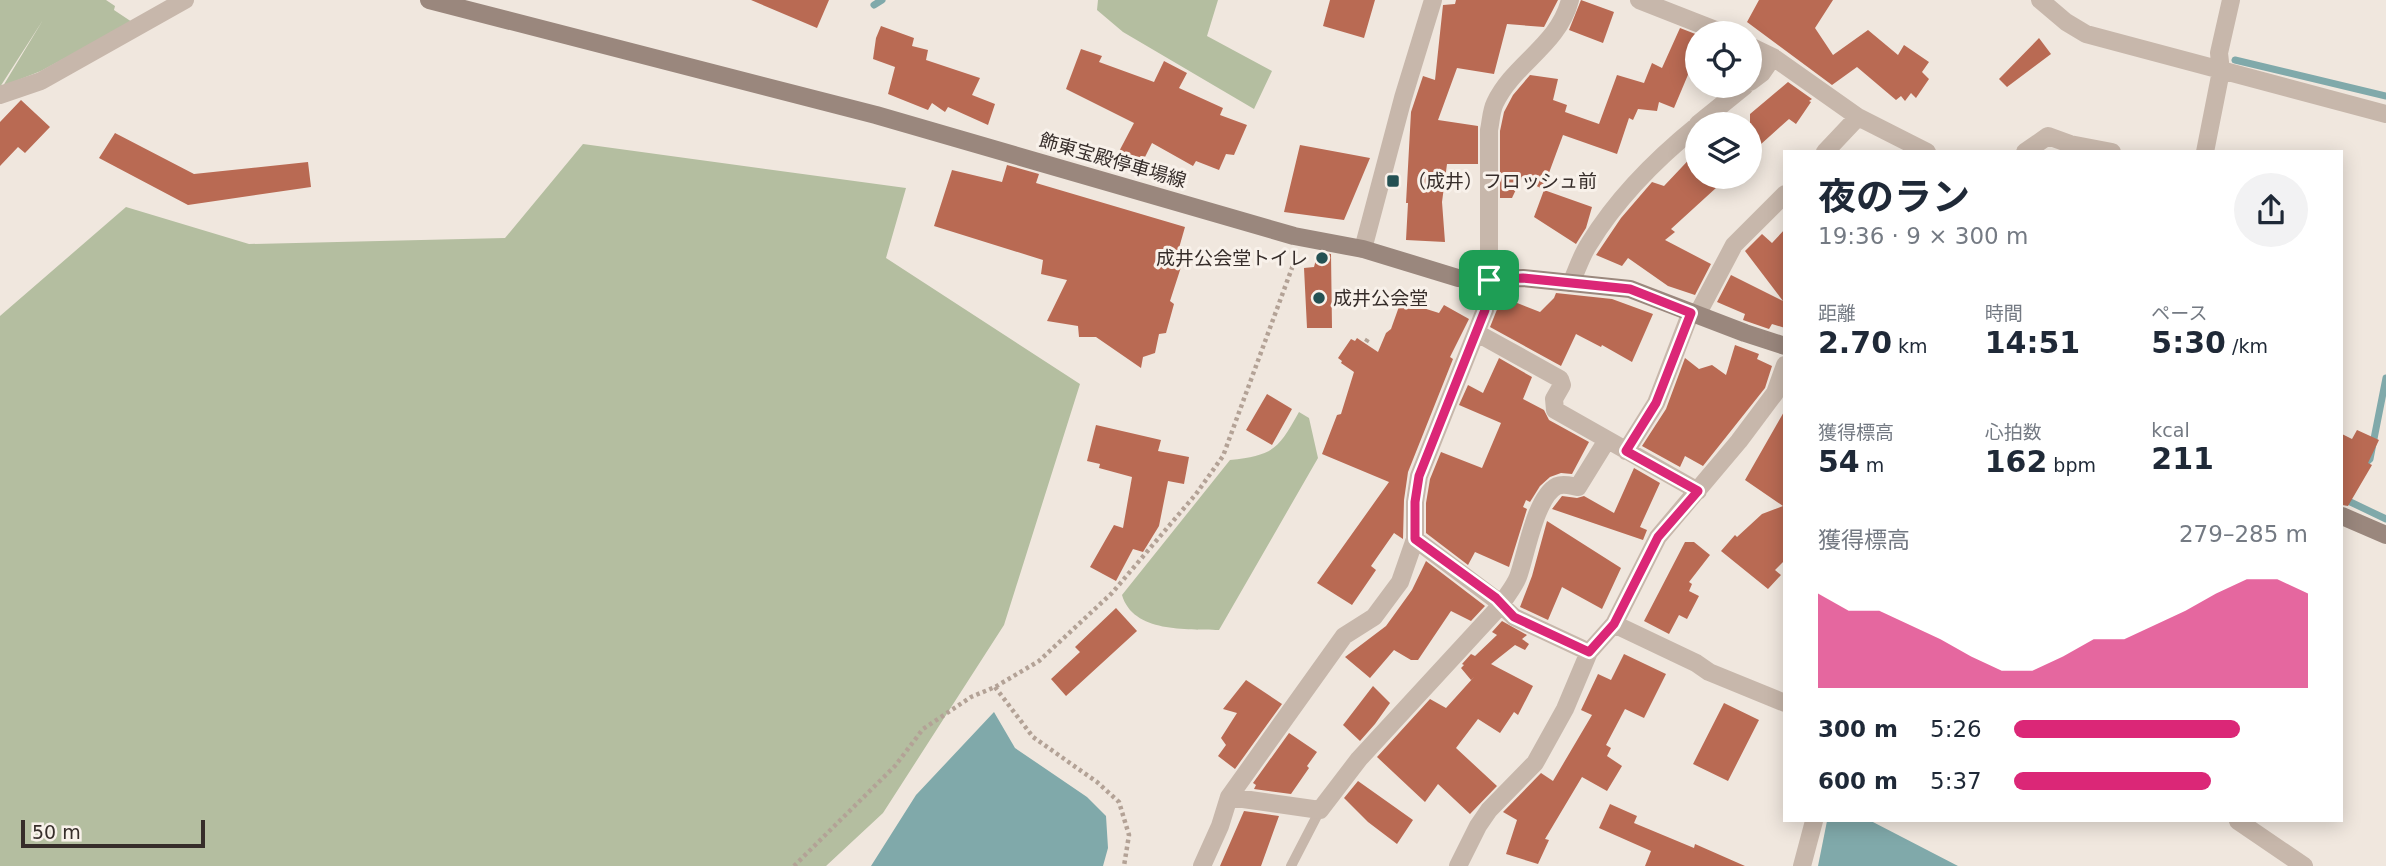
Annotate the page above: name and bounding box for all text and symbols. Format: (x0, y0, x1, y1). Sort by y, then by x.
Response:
map controls (1685, 21, 1762, 189)
button: locate (1685, 21, 1762, 98)
button: layers (1685, 112, 1762, 189)
street label: 飾東宝殿停車場線 (1037, 128, 1189, 192)
place label: （成井）フロッシュ前 (1407, 170, 1597, 192)
marker: （成井）フロッシュ前 (1385, 173, 1401, 189)
button: share (2234, 173, 2308, 247)
text: 夜のラン (1818, 175, 1970, 219)
text: 19:36 · 9 × 300 m (1818, 223, 2028, 249)
place label: 成井公会堂トイレ (1156, 247, 1308, 269)
marker: 成井公会堂トイレ (1314, 250, 1330, 266)
pin (1459, 250, 1519, 310)
icon: arrive (1470, 261, 1508, 299)
place label: 成井公会堂 (1333, 287, 1428, 309)
marker: 成井公会堂 (1311, 290, 1327, 306)
text: 距離 (1818, 302, 1856, 324)
text: 時間 (1985, 302, 2023, 324)
text: ペース (2151, 302, 2207, 324)
text: 2.70 (1818, 325, 1892, 360)
text: 14:51 (1985, 325, 2080, 360)
text: 5:30 (2151, 325, 2226, 360)
text: km (1892, 335, 1928, 357)
text: /km (2226, 335, 2268, 357)
text: kcal (2151, 419, 2190, 441)
text: 獲得標高 (1818, 421, 1894, 443)
text: 心拍数 (1985, 421, 2042, 443)
text: 211 (2151, 441, 2214, 476)
text: 54 (1818, 444, 1860, 479)
text: 162 (1985, 444, 2047, 479)
text: m (1860, 454, 1884, 476)
text: bpm (2047, 454, 2096, 476)
text: 279–285 m (2179, 521, 2308, 547)
text: 獲得標高 (1818, 527, 1910, 553)
text: 300 m (1818, 716, 1898, 742)
text: 5:26 (1930, 716, 1982, 742)
text: 600 m (1818, 768, 1898, 794)
text: 5:37 (1930, 768, 1982, 794)
scale bar (21, 817, 205, 849)
text: 50 m (32, 821, 81, 843)

